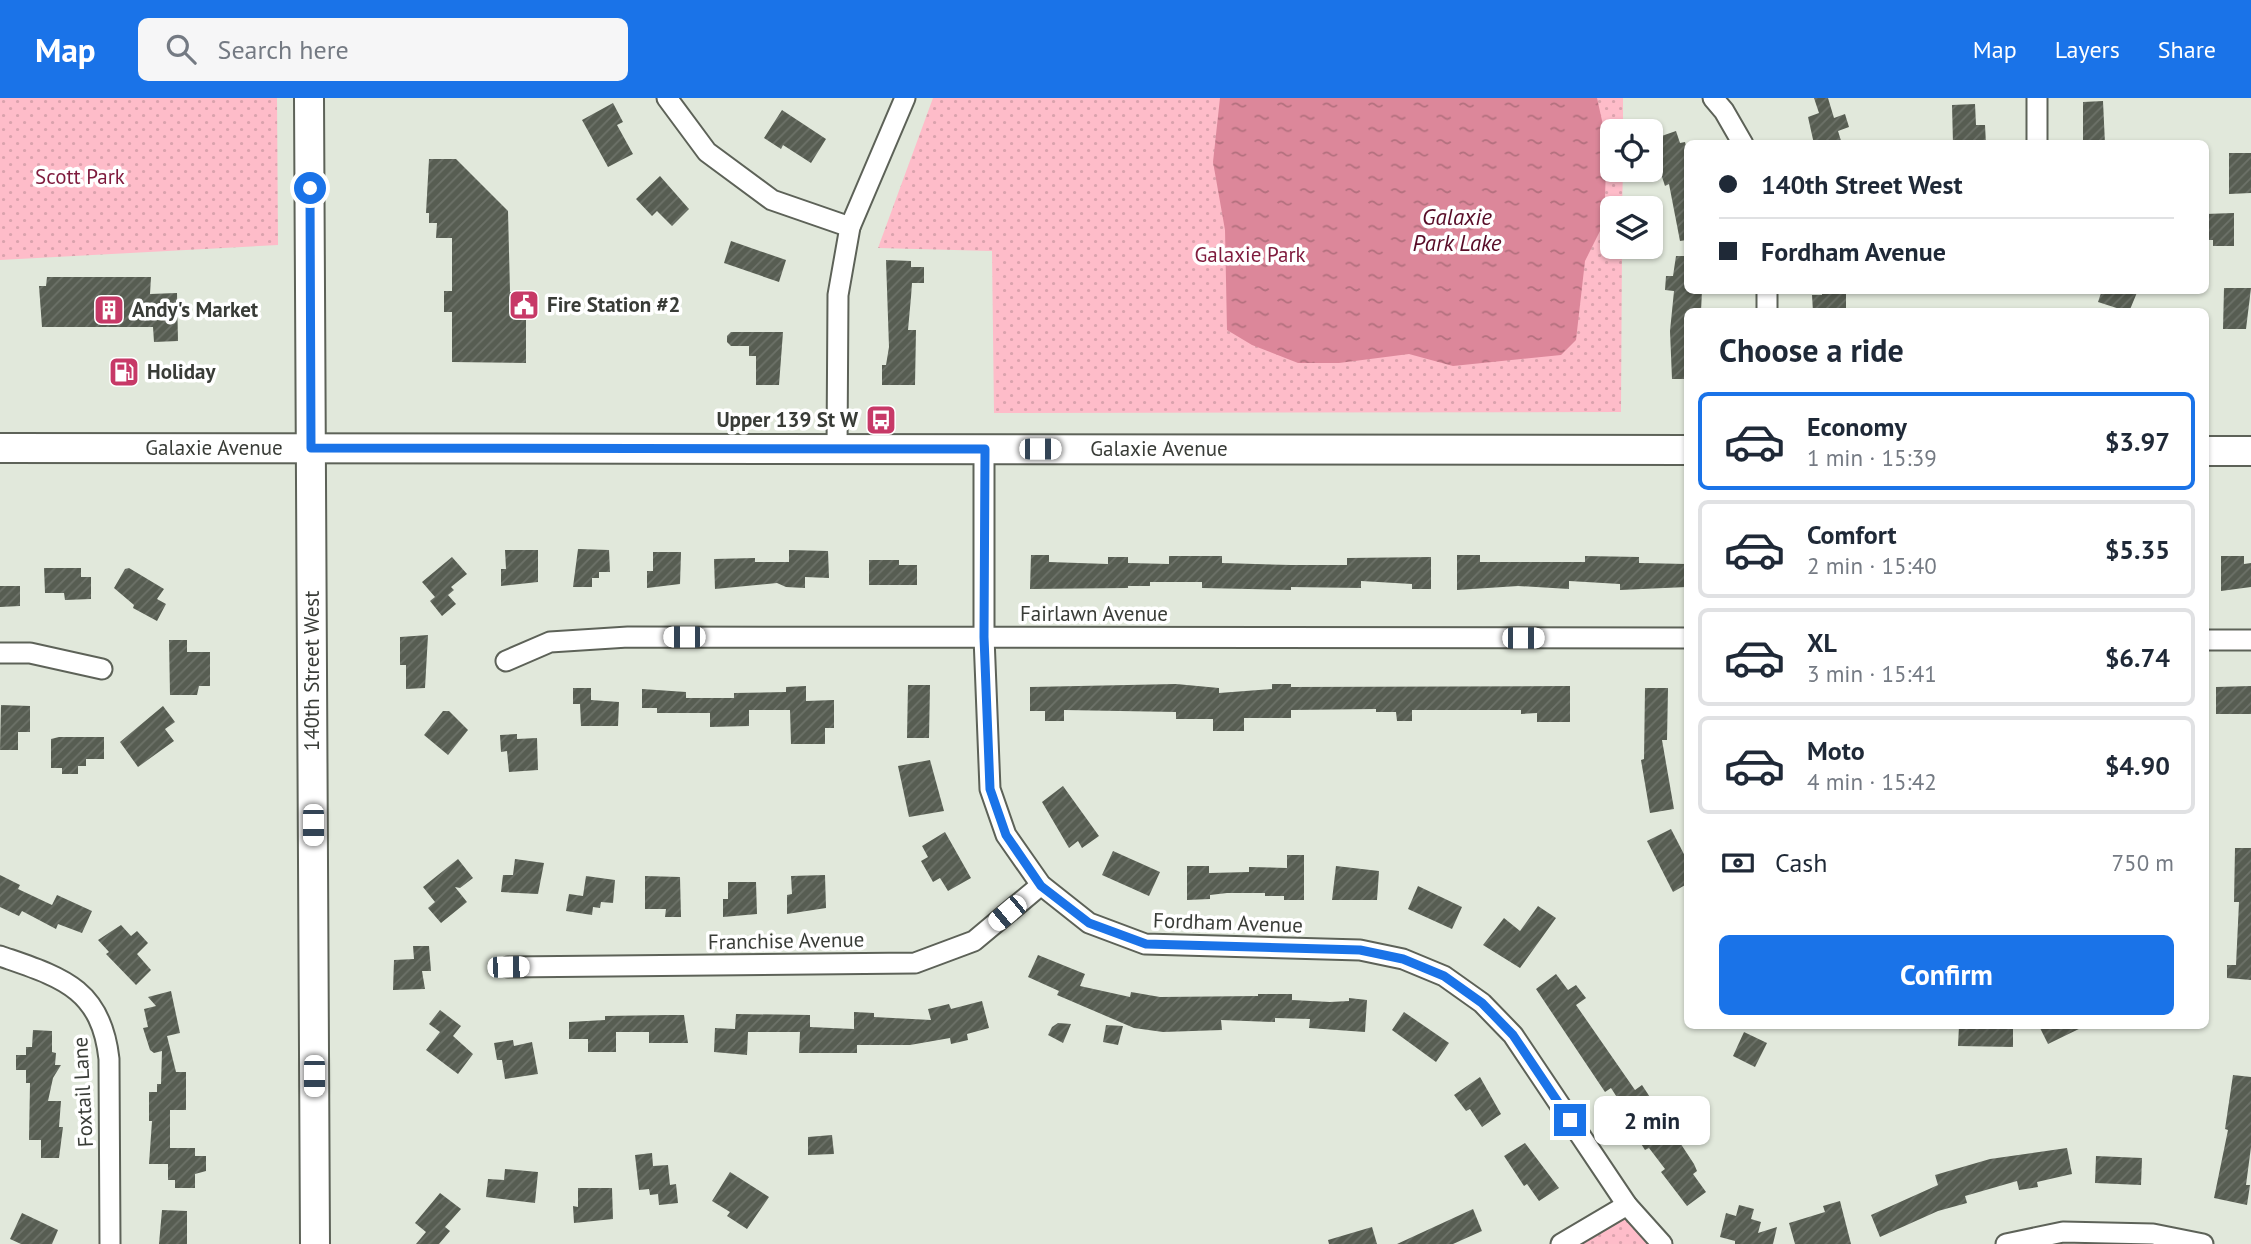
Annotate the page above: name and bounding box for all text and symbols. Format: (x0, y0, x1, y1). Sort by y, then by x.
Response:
search box (138, 18, 628, 81)
text: Map (35, 28, 96, 71)
icon: search (162, 30, 200, 68)
text: Search here (218, 33, 349, 66)
text: Map (1973, 34, 2017, 65)
text: Layers (2055, 34, 2120, 65)
text: Share (2158, 34, 2216, 65)
map controls (1600, 119, 1663, 259)
button: locate (1600, 119, 1663, 182)
park label: Scott Park (35, 163, 125, 190)
text: 140th Street West (1761, 168, 1963, 201)
route start (294, 172, 326, 204)
button: layers (1600, 196, 1663, 259)
water label: Galaxie Park Lake (1413, 202, 1502, 257)
text: Fordham Avenue (1761, 235, 1946, 268)
park label: Galaxie Park (1194, 241, 1306, 268)
public building icon: Fire Station #2 (507, 288, 541, 322)
place label: Fire Station #2 (547, 291, 680, 318)
building icon: Andy's Market (92, 293, 126, 327)
place label: Andy's Market (132, 296, 259, 323)
text: Choose a ride (1719, 329, 1904, 371)
fuel station icon: Holiday (107, 355, 141, 389)
place label: Holiday (147, 358, 217, 385)
bus stop icon: Upper 139 St W (864, 403, 898, 437)
place label: Upper 139 St W (716, 406, 859, 433)
icon: car (1723, 410, 1786, 473)
text: Economy (1807, 410, 1907, 443)
text: $3.97 (2105, 425, 2170, 458)
street label: Galaxie Avenue (145, 434, 283, 461)
street label: Galaxie Avenue (1090, 435, 1228, 462)
car (1020, 439, 1062, 460)
text: 1 min · 15:39 (1807, 443, 1937, 472)
icon: car (1723, 518, 1786, 581)
text: Comfort (1807, 518, 1897, 551)
text: $5.35 (2105, 533, 2170, 566)
text: 2 min · 15:40 (1807, 551, 1937, 580)
street label: 140th Street West (298, 591, 325, 751)
street label: Fairlawn Avenue (1020, 600, 1168, 627)
icon: car (1723, 626, 1786, 689)
text: XL (1807, 626, 1837, 659)
car (664, 627, 706, 648)
car (1503, 628, 1545, 649)
text: $6.74 (2105, 641, 2170, 674)
text: 3 min · 15:41 (1807, 659, 1937, 688)
icon: car (1723, 734, 1786, 797)
text: Moto (1807, 734, 1865, 767)
text: $4.90 (2105, 749, 2170, 782)
text: 4 min · 15:42 (1807, 767, 1937, 796)
car (303, 804, 324, 846)
icon: cash (1719, 844, 1757, 882)
text: Cash (1775, 846, 1827, 879)
text: 750 m (2112, 848, 2174, 877)
car (985, 891, 1030, 935)
street label: Fordham Avenue (1153, 906, 1303, 939)
street label: Franchise Avenue (708, 926, 864, 955)
button: Confirm (1719, 935, 2174, 1015)
car (487, 956, 530, 978)
street label: Foxtail Lane (66, 1036, 99, 1148)
car (304, 1055, 325, 1097)
callout: 2 min (1594, 1096, 1710, 1144)
route end (1554, 1104, 1586, 1136)
text: 2 min (1624, 1106, 1680, 1135)

